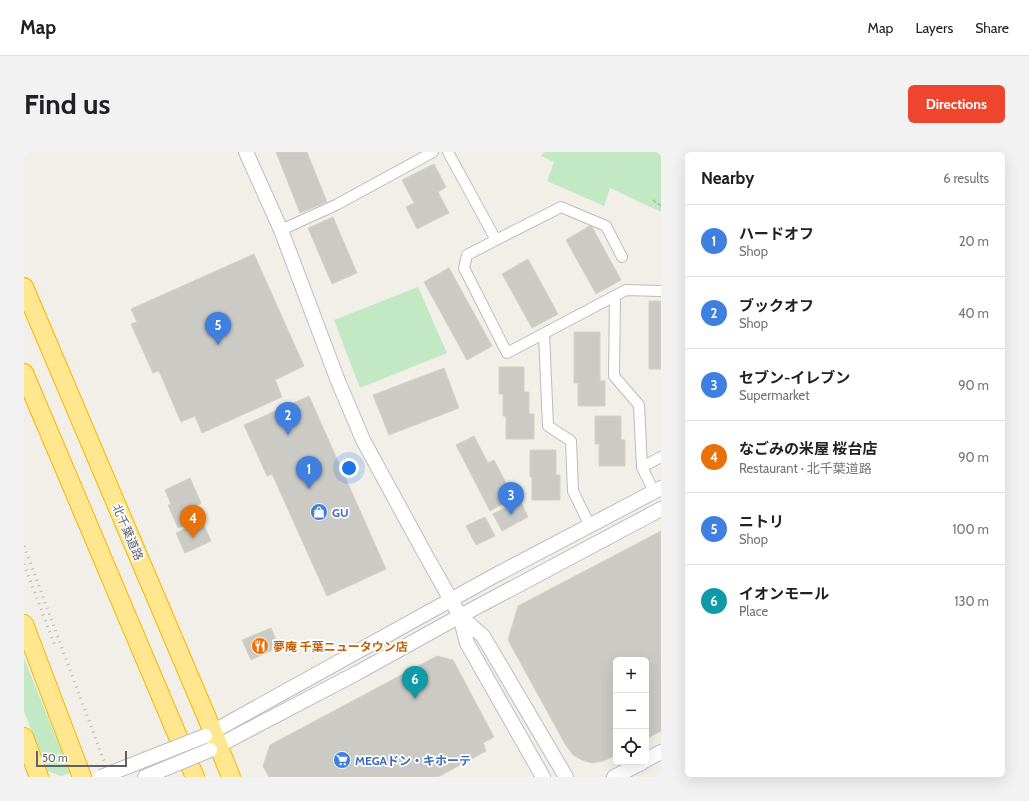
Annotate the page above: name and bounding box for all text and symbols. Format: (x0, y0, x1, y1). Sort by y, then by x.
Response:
text: Map (20, 16, 56, 39)
text: Map (868, 19, 893, 37)
text: Layers (915, 19, 953, 37)
text: Share (975, 19, 1009, 37)
button: Directions (908, 85, 1005, 123)
text: Find us (24, 87, 110, 121)
text: Nearby (701, 168, 754, 188)
text: 6 results (943, 170, 989, 186)
text: ハードオフ (739, 225, 814, 243)
text: 1 (712, 233, 716, 249)
text: 20 m (959, 233, 989, 249)
text: Shop (739, 243, 768, 259)
text: ブックオフ (739, 297, 814, 315)
text: 2 (711, 305, 717, 321)
text: 40 m (958, 305, 989, 321)
pin: 5 (205, 312, 231, 345)
text: Shop (739, 315, 768, 331)
text: セブン-イレブン (739, 369, 850, 387)
text: 3 (710, 377, 718, 393)
text: 90 m (958, 377, 989, 393)
text: Supermarket (739, 387, 810, 403)
pin: 2 (275, 402, 301, 435)
text: なごみの米屋 桜台店 (739, 440, 877, 458)
text: 4 (710, 449, 718, 465)
text: 90 m (958, 449, 989, 465)
pin: 1 (296, 456, 322, 489)
your location (339, 458, 359, 478)
text: Restaurant · 北千葉道路 (739, 460, 872, 476)
pin: 3 (498, 482, 524, 515)
street label: 北千葉道路 (109, 501, 147, 563)
shop icon: GU (309, 502, 329, 522)
pin: 4 (180, 505, 206, 538)
place label: GU (332, 505, 349, 520)
text: ニトリ (739, 513, 784, 531)
text: 5 (711, 521, 717, 537)
text: 100 m (952, 521, 989, 537)
text: Shop (739, 531, 768, 547)
text: イオンモール (739, 585, 829, 603)
text: 6 (710, 593, 718, 609)
text: 130 m (954, 593, 989, 609)
text: Place (739, 603, 768, 619)
restaurant icon: 夢庵 千葉ニュータウン店 (250, 636, 270, 656)
place label: 夢庵 千葉ニュータウン店 (273, 639, 408, 654)
map controls (613, 657, 649, 765)
button: + (613, 657, 649, 693)
pin: 6 (402, 666, 428, 699)
button: − (613, 693, 649, 729)
button: locate (613, 729, 649, 765)
scale bar (36, 749, 127, 768)
supermarket icon: MEGAドン・キホーテ (332, 750, 352, 770)
text: 50 m (42, 751, 68, 765)
place label: MEGAドン・キホーテ (355, 753, 471, 768)

